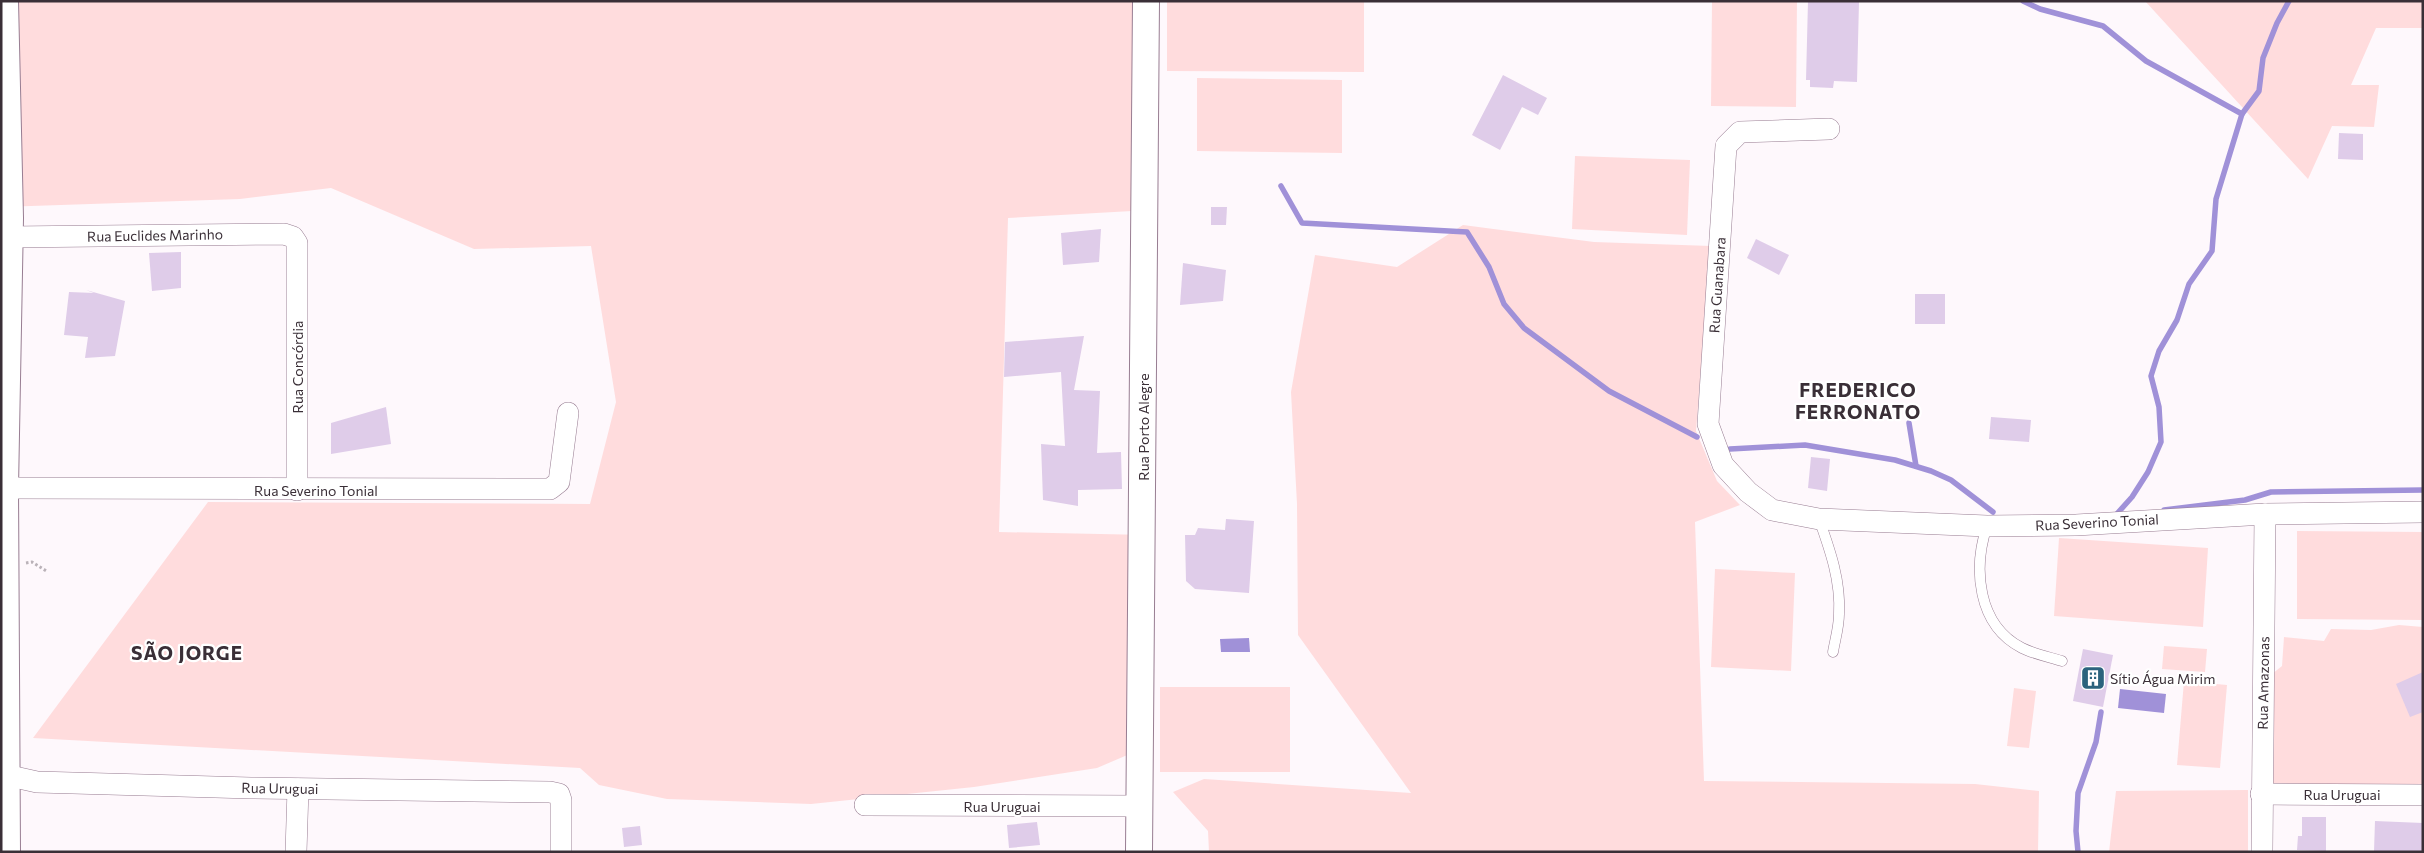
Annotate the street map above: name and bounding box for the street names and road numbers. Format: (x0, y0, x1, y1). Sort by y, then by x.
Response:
street label: Rua Euclides Marinho (87, 225, 223, 245)
street label: Rua Guanabara (1705, 236, 1729, 334)
street label: Rua Concórdia (289, 321, 306, 413)
street label: Rua Porto Alegre (1135, 373, 1152, 481)
street label: Rua Severino Tonial (254, 482, 378, 499)
street label: Rua Severino Tonial (2035, 510, 2159, 534)
street label: Rua Amazonas (2254, 636, 2272, 730)
street label: Rua Uruguai (241, 779, 319, 797)
street label: Rua Uruguai (2303, 786, 2381, 803)
street label: Rua Uruguai (963, 798, 1041, 815)

